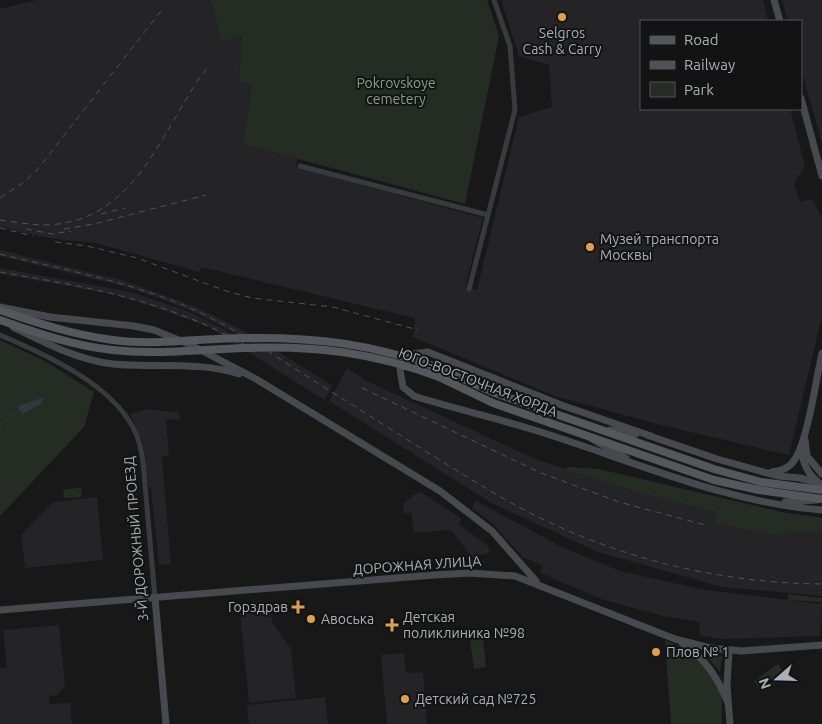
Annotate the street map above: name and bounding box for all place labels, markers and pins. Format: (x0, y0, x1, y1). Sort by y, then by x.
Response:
marker: Selgros Cash & Carry (556, 11, 568, 23)
place label: Selgros Cash & Carry (523, 25, 602, 57)
place label: Музей транспорта Москвы (600, 231, 719, 263)
marker: Музей транспорта Москвы (584, 241, 596, 253)
place label: Горздрав (228, 599, 288, 615)
marker: Горздрав (292, 601, 304, 613)
place label: Детская поликлиника №98 (403, 609, 525, 641)
place label: Авоська (321, 611, 374, 627)
marker: Авоська (305, 613, 317, 625)
marker: Детская поликлиника №98 (385, 618, 399, 632)
place label: Плов № 1 (666, 644, 729, 660)
marker: Плов № 1 (650, 646, 662, 658)
place label: Детский сад №725 (415, 691, 536, 707)
marker: Детский сад №725 (399, 693, 411, 705)

